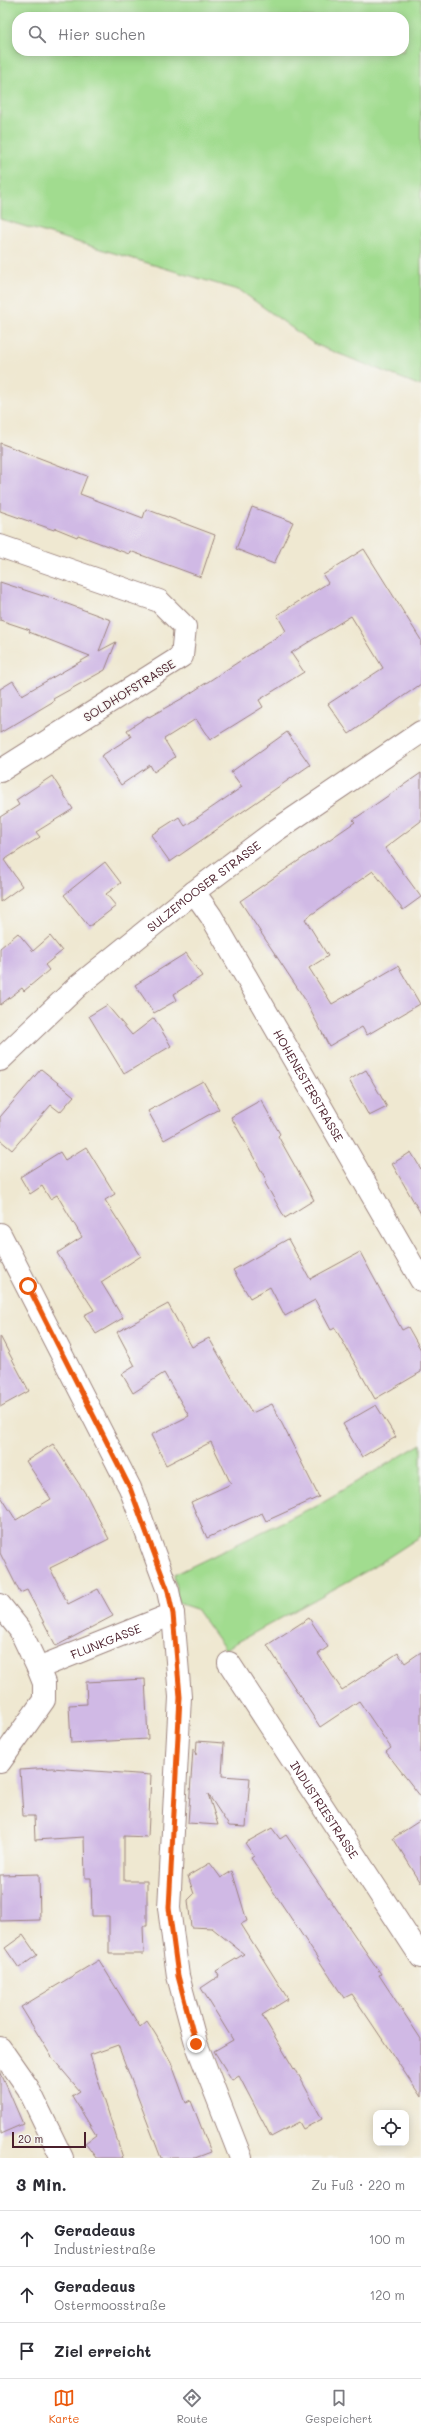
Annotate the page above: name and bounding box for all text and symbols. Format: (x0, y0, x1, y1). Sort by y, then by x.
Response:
search box (12, 12, 409, 56)
icon: search (26, 23, 48, 45)
text: Hier suchen (58, 24, 145, 44)
street label: SOLDHOFSTRASSE (80, 655, 178, 725)
street label: SULZEMOOSER STRASSE (143, 837, 264, 935)
street label: HOHENESTERSTRASSE (270, 1026, 348, 1145)
route start (19, 1277, 37, 1295)
street label: FLUNKGASSE (68, 1620, 143, 1662)
street label: INDUSTRIESTRASSE (287, 1758, 363, 1862)
route end (187, 2035, 205, 2053)
map controls (373, 2110, 409, 2146)
button: locate (373, 2110, 409, 2146)
scale bar (12, 2130, 86, 2149)
text: 20 m (18, 2131, 43, 2146)
text: 3 Min. (16, 2173, 67, 2195)
text: Zu Fuß · 220 m (311, 2176, 405, 2193)
text: Geradeaus (54, 2220, 135, 2240)
icon: ahead (16, 2228, 38, 2250)
text: 100 m (369, 2230, 405, 2247)
text: Industriestraße (54, 2240, 156, 2257)
text: Geradeaus (54, 2276, 135, 2296)
icon: ahead (16, 2284, 38, 2306)
text: 120 m (369, 2286, 405, 2303)
text: Ostermoosstraße (54, 2296, 166, 2313)
icon: arrive (16, 2340, 38, 2362)
text: Ziel erreicht (54, 2341, 151, 2361)
tab: Karte (49, 2387, 79, 2426)
tab: Route (177, 2387, 208, 2426)
tab: Gespeichert (305, 2387, 372, 2426)

